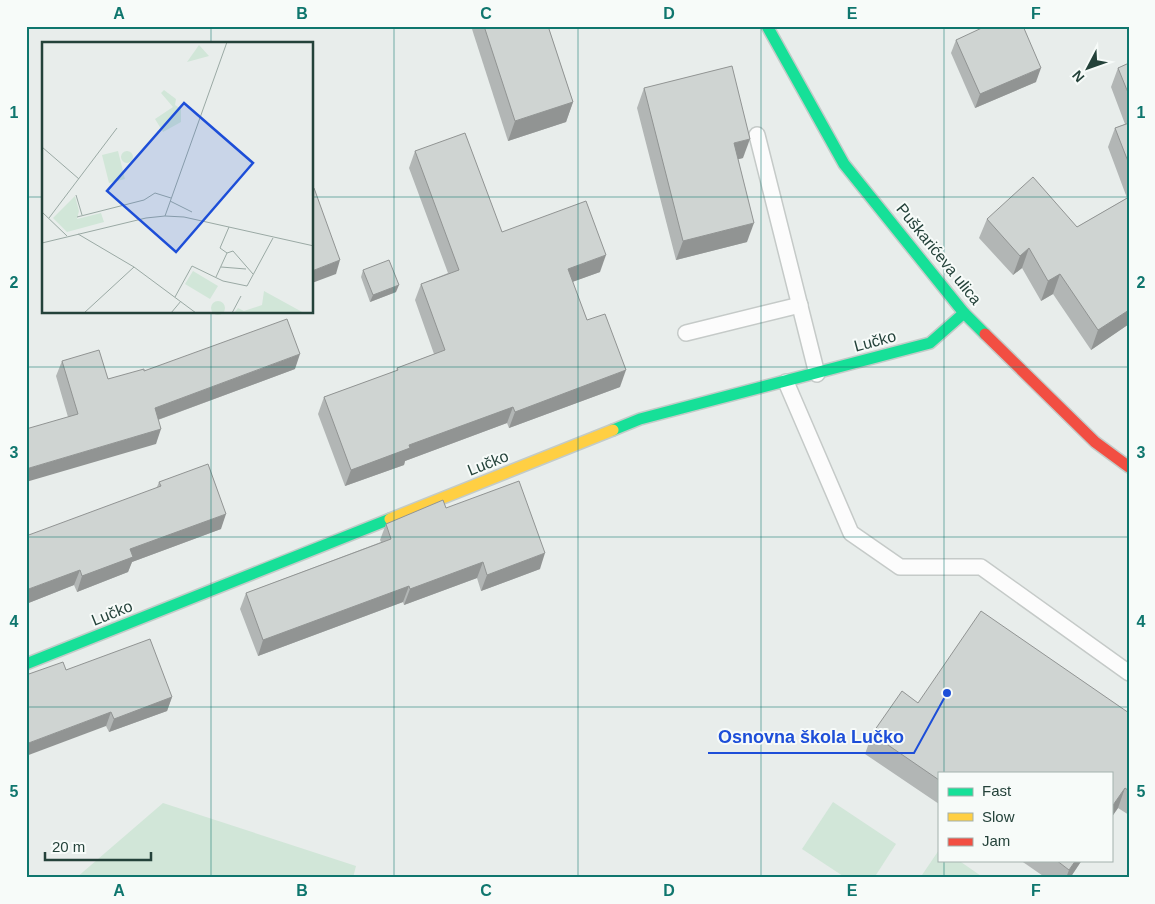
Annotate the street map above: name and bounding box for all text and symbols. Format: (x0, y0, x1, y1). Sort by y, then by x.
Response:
text: A (113, 5, 125, 22)
text: B (296, 5, 308, 22)
text: C (480, 5, 492, 22)
text: D (663, 5, 675, 22)
text: E (847, 5, 858, 22)
text: F (1031, 5, 1041, 22)
inset map (42, 42, 314, 314)
north arrow (1062, 42, 1112, 92)
text: N (1069, 67, 1088, 86)
text: 1 (10, 104, 19, 121)
text: 1 (1137, 104, 1146, 121)
street label: Puškarićeva ulica (893, 200, 985, 308)
text: 2 (10, 274, 19, 291)
text: 2 (1137, 274, 1146, 291)
street label: Lučko (852, 327, 898, 355)
text: 3 (10, 444, 19, 461)
text: 3 (1137, 444, 1146, 461)
street label: Lučko (465, 447, 511, 479)
street label: Lučko (89, 597, 135, 629)
text: 4 (10, 613, 19, 630)
text: 4 (1137, 613, 1146, 630)
callout: Osnovna škola Lučko (708, 720, 914, 753)
text: Osnovna škola Lučko (718, 727, 904, 747)
legend (938, 772, 1112, 862)
text: Fast (982, 782, 1012, 799)
text: 5 (10, 783, 19, 800)
text: 5 (1137, 783, 1146, 800)
text: Slow (982, 808, 1015, 825)
scale bar (45, 829, 151, 861)
text: Jam (982, 832, 1010, 849)
text: 20 m (52, 838, 85, 855)
text: A (113, 882, 125, 899)
text: B (296, 882, 308, 899)
text: C (480, 882, 492, 899)
text: D (663, 882, 675, 899)
text: E (847, 882, 858, 899)
text: F (1031, 882, 1041, 899)

